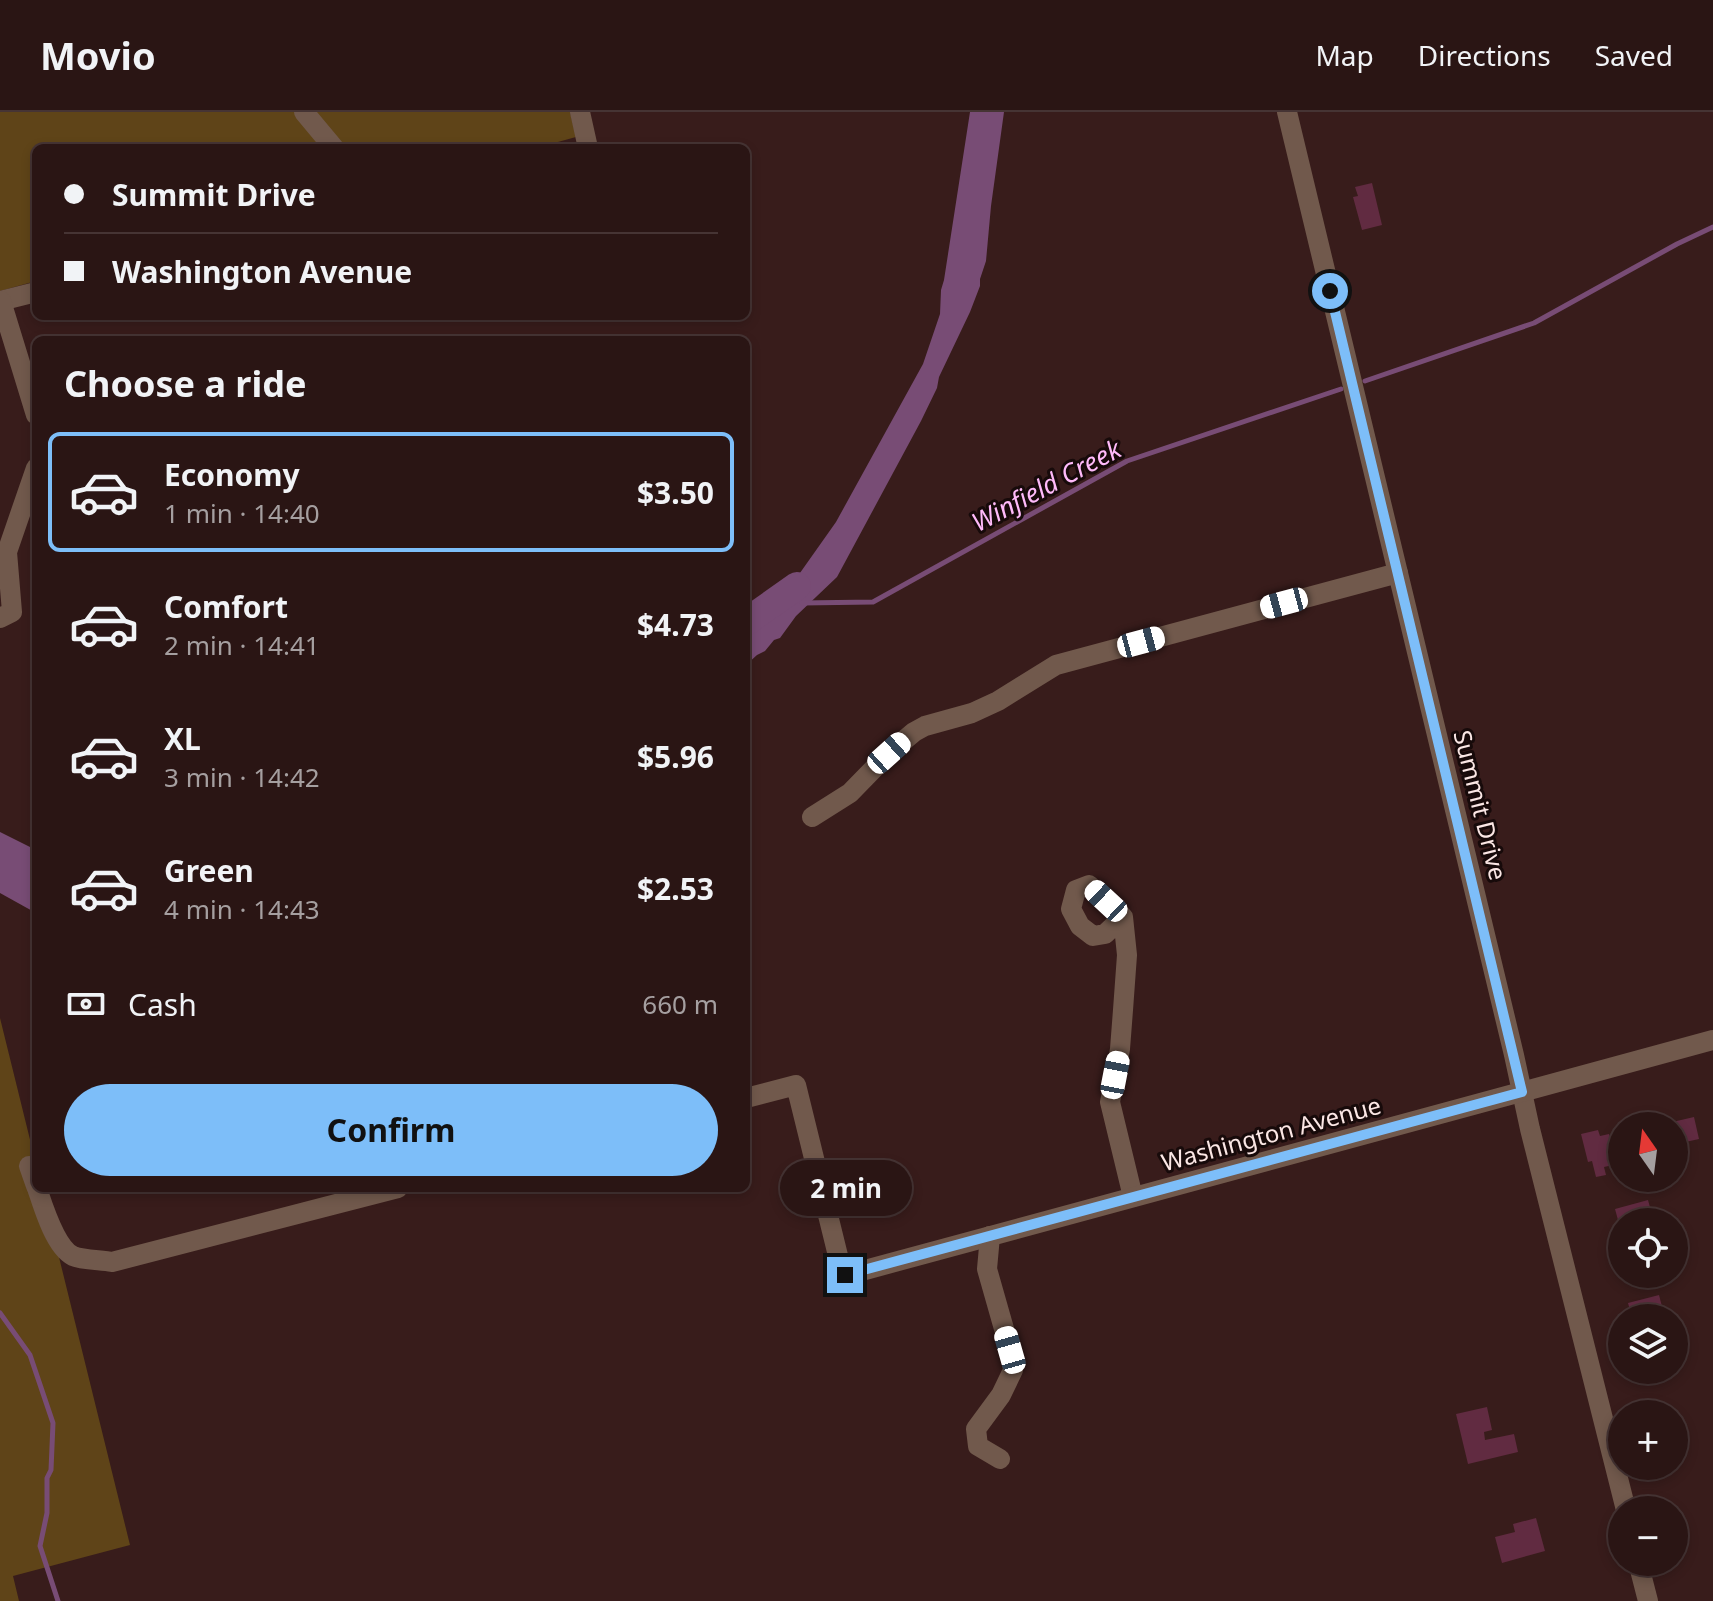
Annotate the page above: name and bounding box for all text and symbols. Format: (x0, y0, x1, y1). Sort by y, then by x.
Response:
text: Movio (40, 29, 156, 81)
text: Map (1315, 36, 1374, 74)
text: Directions (1418, 36, 1551, 74)
text: Saved (1595, 36, 1673, 74)
text: Summit Drive (112, 174, 316, 215)
text: Washington Avenue (112, 251, 412, 292)
route start (1312, 273, 1348, 309)
text: Choose a ride (64, 359, 306, 408)
water label: Winfield Creek (965, 430, 1128, 539)
text: Economy (164, 454, 300, 495)
icon: car (68, 456, 140, 528)
text: $3.50 (637, 472, 714, 513)
text: 1 min · 14:40 (164, 495, 320, 531)
car (1258, 585, 1310, 621)
text: Comfort (164, 586, 288, 627)
icon: car (68, 588, 140, 660)
text: $4.73 (637, 604, 714, 645)
car (1115, 624, 1167, 660)
text: 2 min · 14:41 (164, 627, 320, 663)
text: XL (164, 718, 201, 759)
icon: car (68, 720, 140, 792)
street label: Summit Drive (1446, 727, 1516, 883)
car (863, 728, 915, 778)
text: $5.96 (637, 736, 714, 777)
text: 3 min · 14:42 (164, 759, 320, 795)
text: Green (164, 850, 254, 891)
icon: car (68, 852, 140, 924)
text: $2.53 (637, 868, 714, 909)
car (1080, 876, 1132, 926)
text: 4 min · 14:43 (164, 891, 320, 927)
icon: cash (64, 982, 108, 1026)
text: Cash (128, 984, 197, 1025)
text: 660 m (642, 986, 718, 1022)
car (1099, 1049, 1131, 1101)
button: Confirm (64, 1084, 718, 1176)
street label: Washington Avenue (1158, 1088, 1384, 1178)
north arrow (1608, 1112, 1688, 1192)
map controls (1608, 1112, 1688, 1576)
callout: 2 min (779, 1159, 911, 1215)
text: 2 min (810, 1170, 882, 1206)
button: locate (1608, 1208, 1688, 1288)
route end (827, 1257, 863, 1293)
button: layers (1608, 1304, 1688, 1384)
car (992, 1324, 1028, 1376)
button: + (1608, 1400, 1688, 1480)
button: − (1608, 1496, 1688, 1576)

